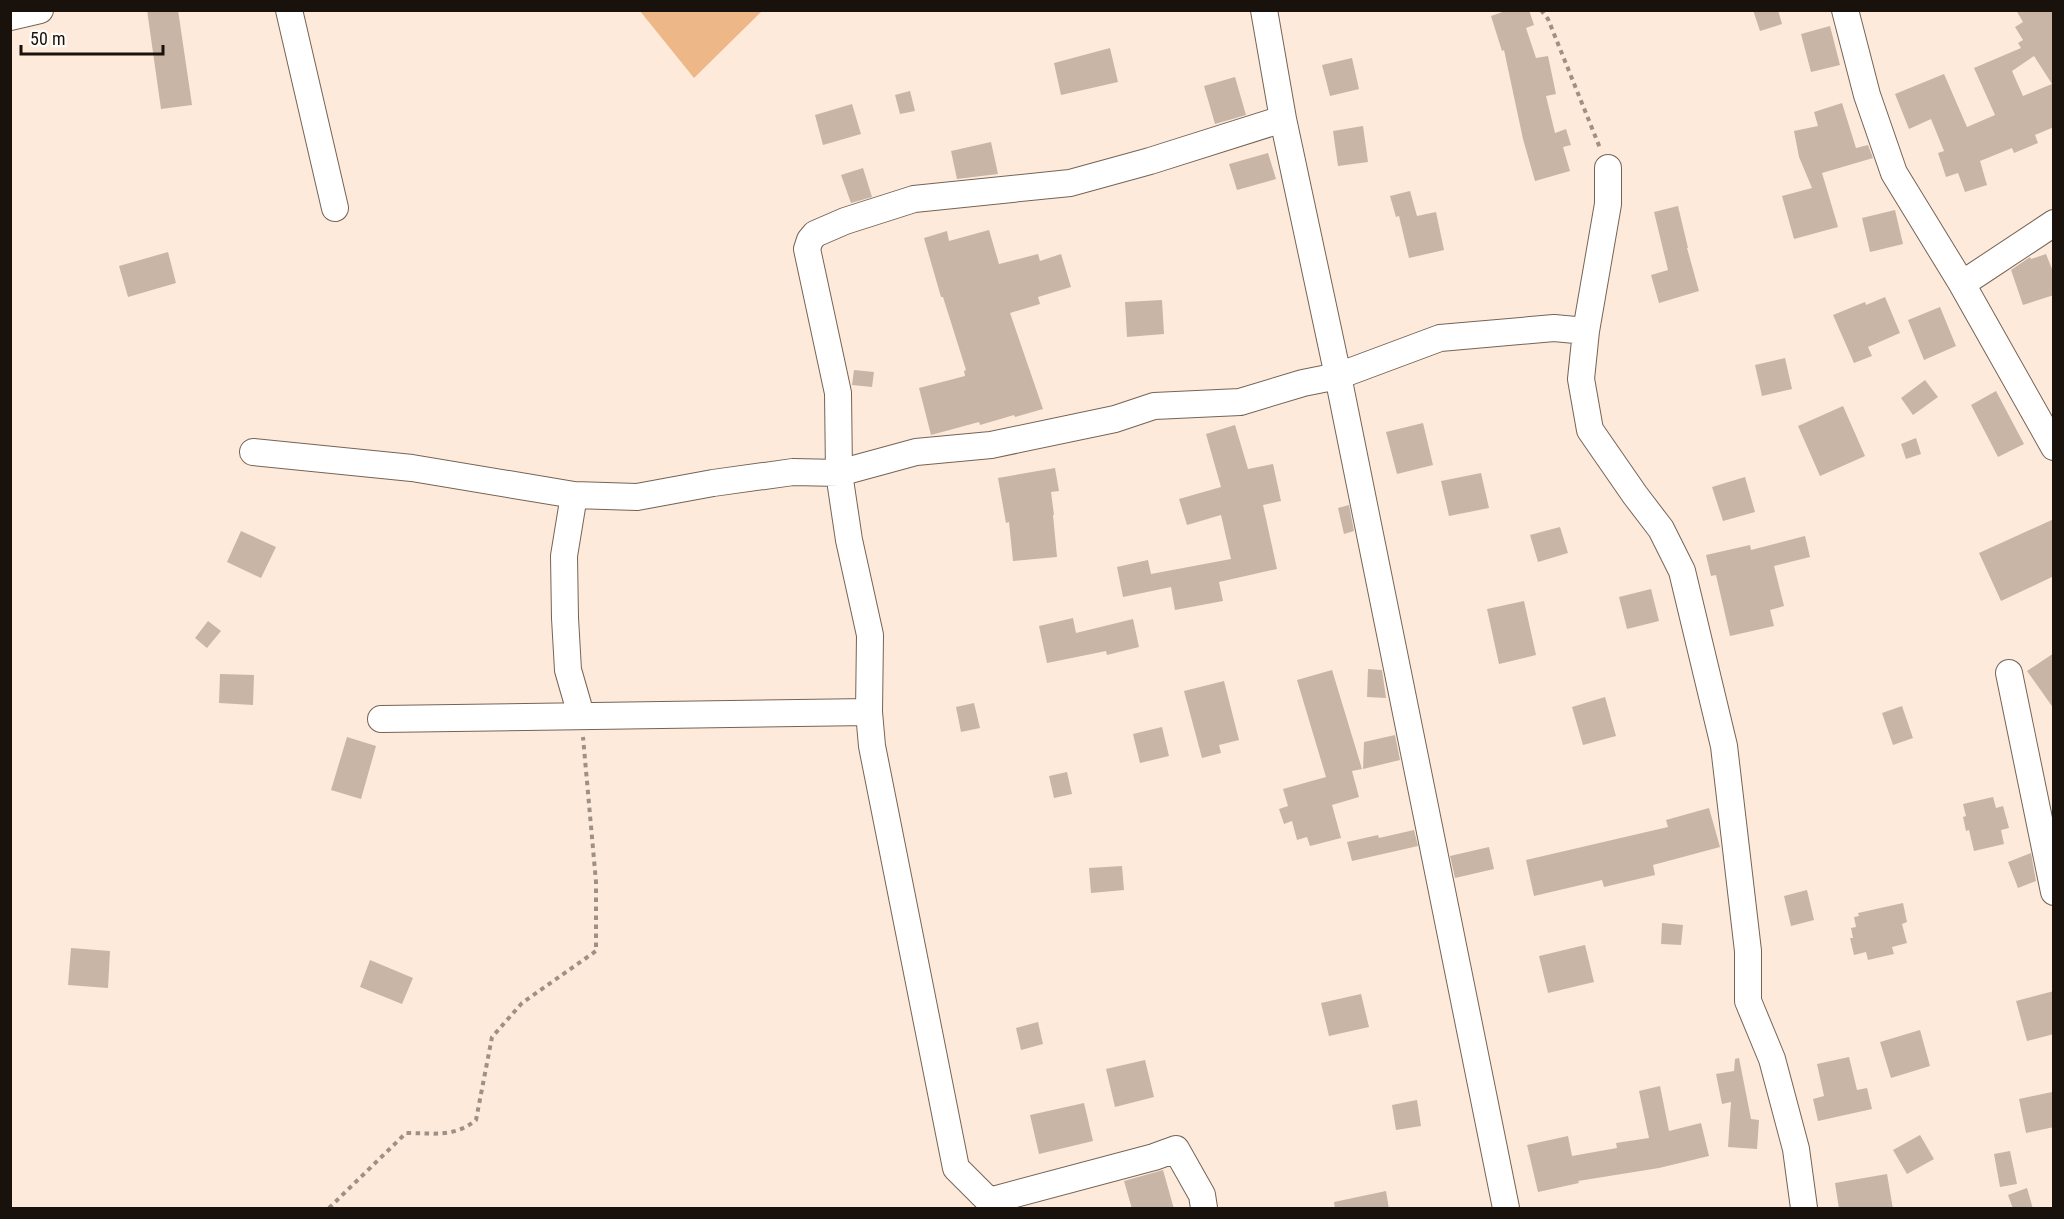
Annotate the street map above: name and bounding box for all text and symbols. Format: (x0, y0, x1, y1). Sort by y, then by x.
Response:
scale bar (21, 18, 164, 56)
text: 50 m (30, 28, 65, 49)

